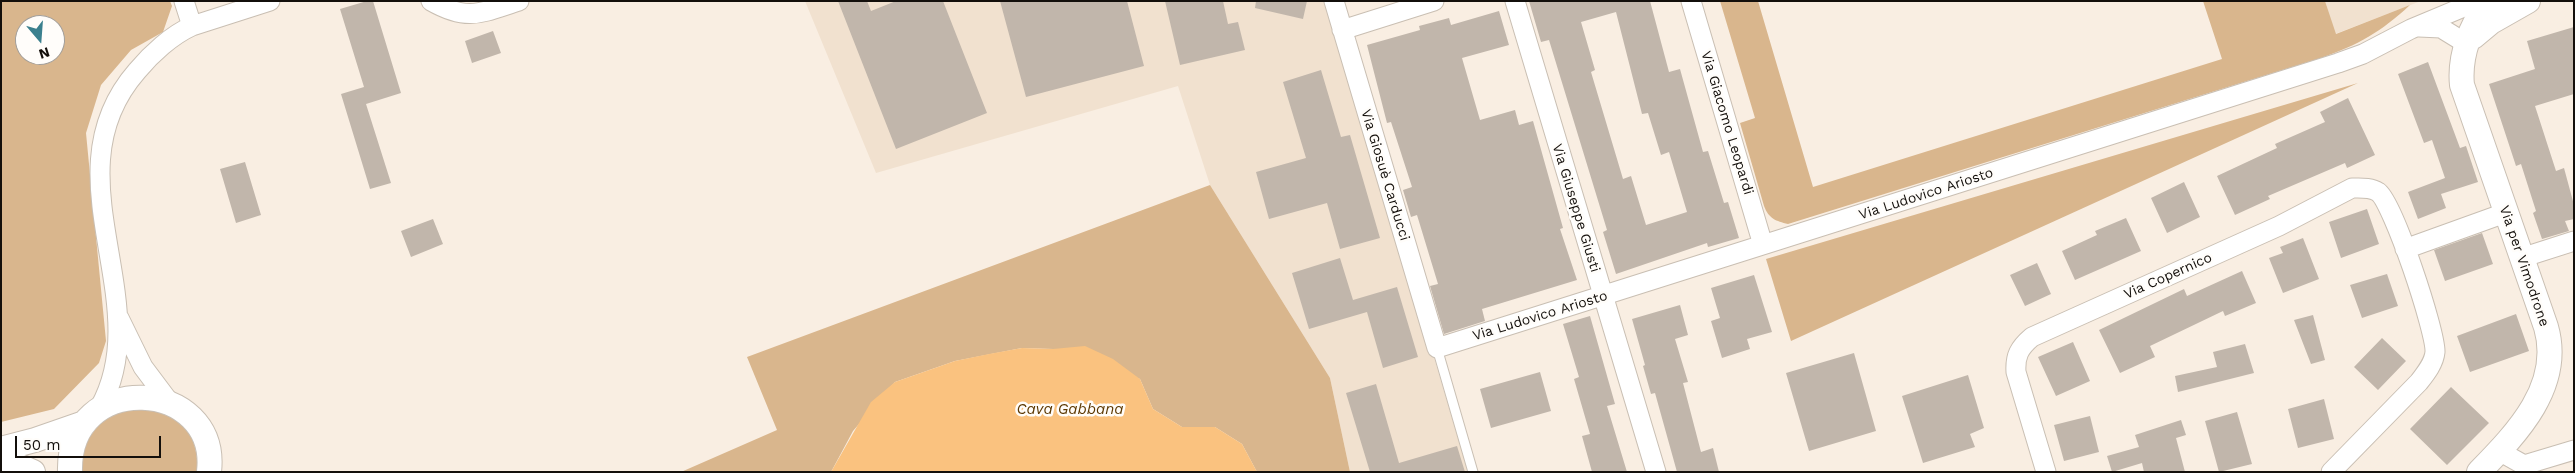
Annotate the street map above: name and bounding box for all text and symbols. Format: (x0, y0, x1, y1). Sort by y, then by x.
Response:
north arrow (15, 15, 65, 65)
text: N (37, 44, 52, 63)
street label: Via Giacomo Leopardi (1697, 49, 1757, 197)
street label: Via Giosuè Carducci (1357, 107, 1413, 243)
street label: Via Giuseppe Giusti (1548, 142, 1604, 274)
street label: Via Ludovico Ariosto (1857, 164, 1995, 224)
street label: Via per Vimodrone (2495, 203, 2553, 329)
street label: Via Copernico (2121, 249, 2215, 303)
street label: Via Ludovico Ariosto (1470, 287, 1610, 345)
water label: Cava Gabbana (1017, 401, 1123, 419)
scale bar (18, 426, 164, 458)
text: 50 m (23, 436, 60, 454)

